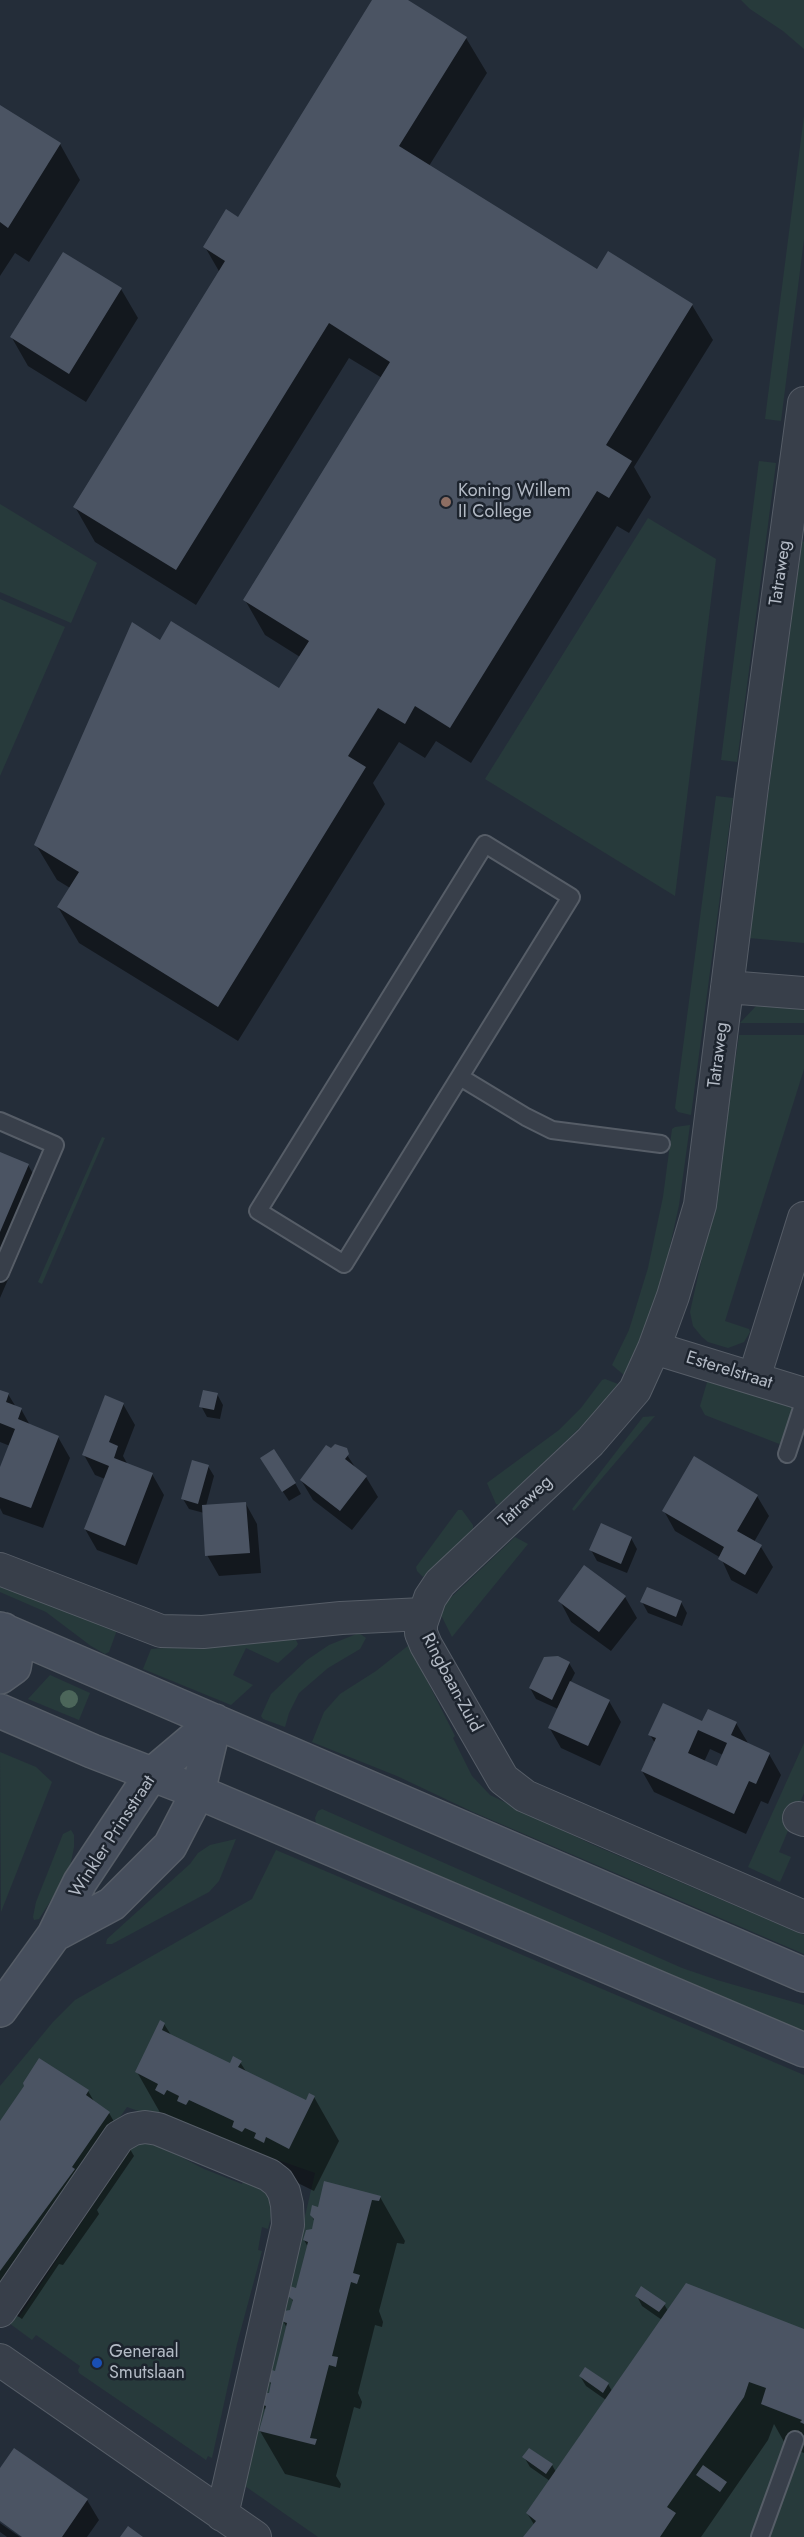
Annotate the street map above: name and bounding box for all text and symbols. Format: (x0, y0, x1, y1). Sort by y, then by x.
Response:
place label: Koning Willem II College (458, 481, 571, 524)
marker: Koning Willem II College (439, 495, 453, 509)
street label: Tatraweg (766, 539, 796, 607)
street label: Tatraweg (704, 1021, 734, 1089)
street label: Esterelstraat (683, 1348, 775, 1394)
street label: Tatraweg (495, 1472, 557, 1532)
street label: Ringbaan-Zuid (416, 1630, 486, 1736)
street label: Winkler Prinsstraat (65, 1772, 161, 1902)
place label: Generaal Smutslaan (109, 2342, 185, 2384)
marker: Generaal Smutslaan (90, 2356, 104, 2370)

